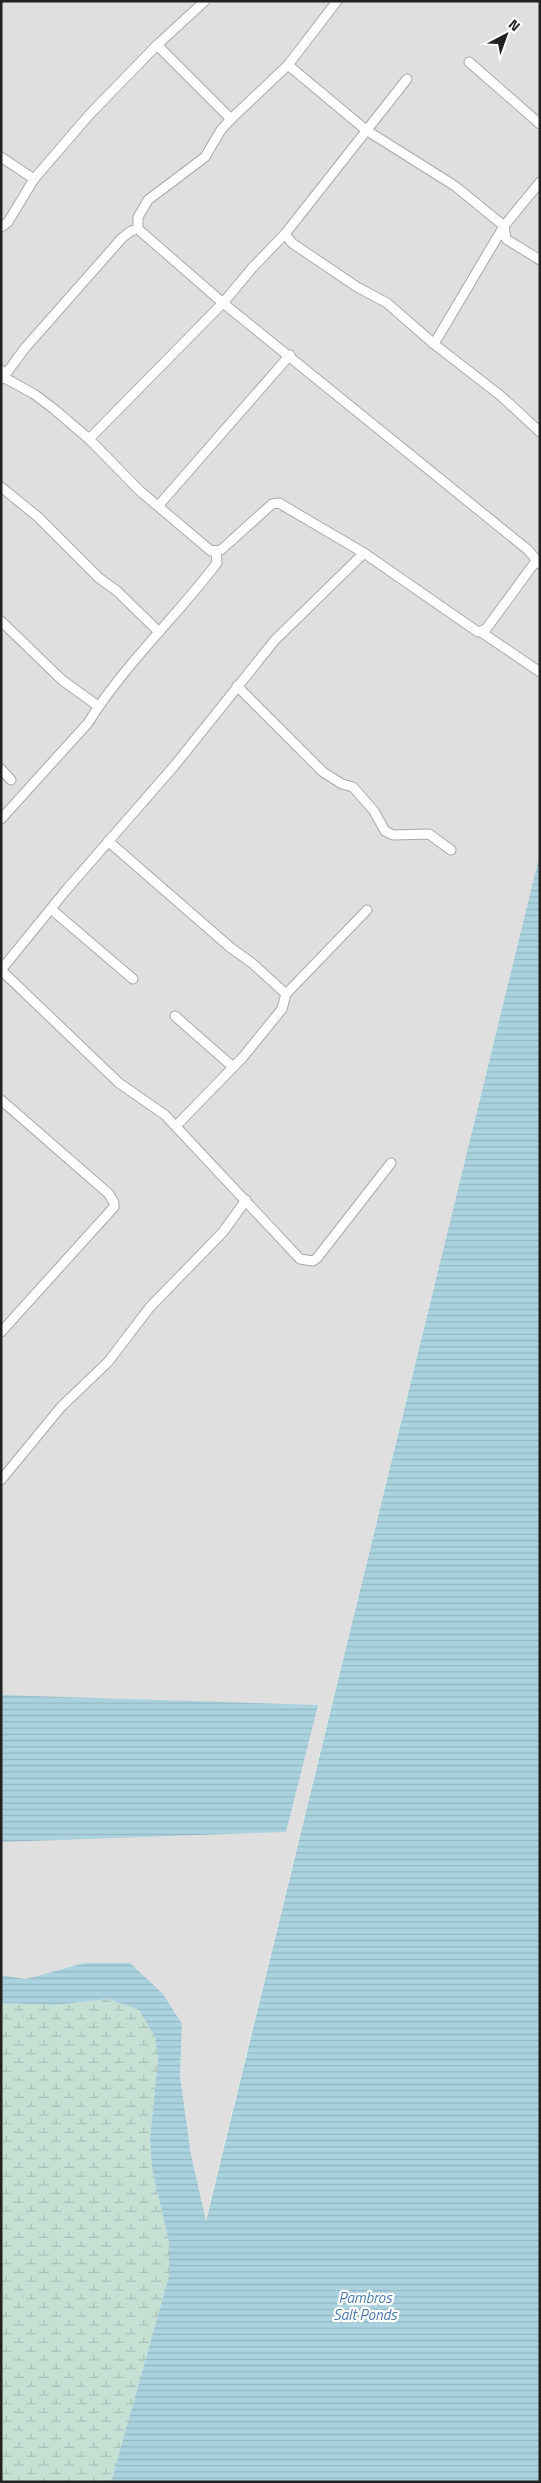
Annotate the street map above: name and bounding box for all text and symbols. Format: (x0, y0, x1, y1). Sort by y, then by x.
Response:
north arrow (481, 10, 531, 60)
text: N (504, 14, 525, 36)
water label: Pambros Salt Ponds (333, 2286, 398, 2326)

